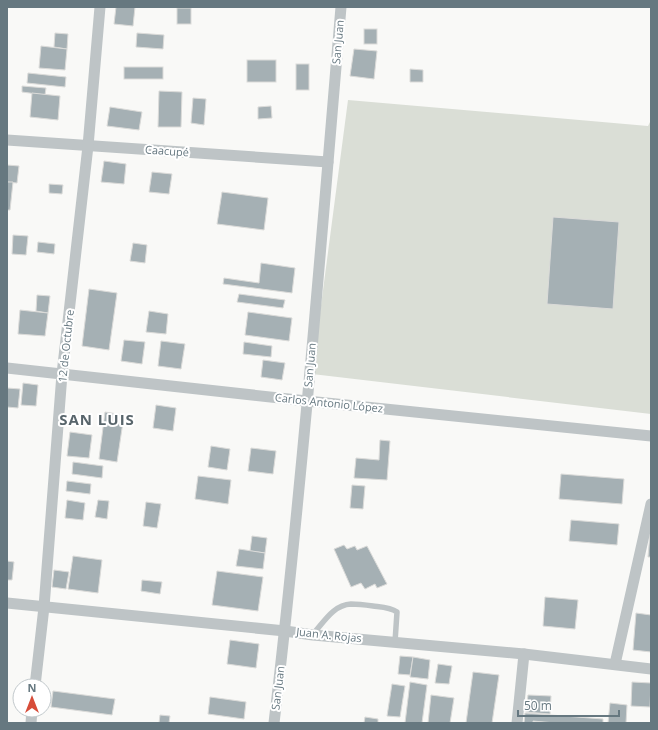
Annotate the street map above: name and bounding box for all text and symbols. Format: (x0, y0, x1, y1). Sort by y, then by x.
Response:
street label: San Juan (328, 19, 347, 65)
street label: Caacupé (145, 141, 190, 160)
street label: 12 de Octubre (54, 309, 77, 383)
street label: San Juan (300, 342, 319, 388)
street label: Carlos Antonio López (274, 389, 384, 416)
district label: SAN LUIS (59, 409, 135, 429)
street label: Juan A. Rojas (295, 624, 362, 645)
street label: San Juan (267, 665, 288, 711)
north arrow (12, 678, 52, 718)
text: N (28, 680, 36, 695)
scale bar (518, 692, 619, 718)
text: 50 m (524, 697, 552, 714)

